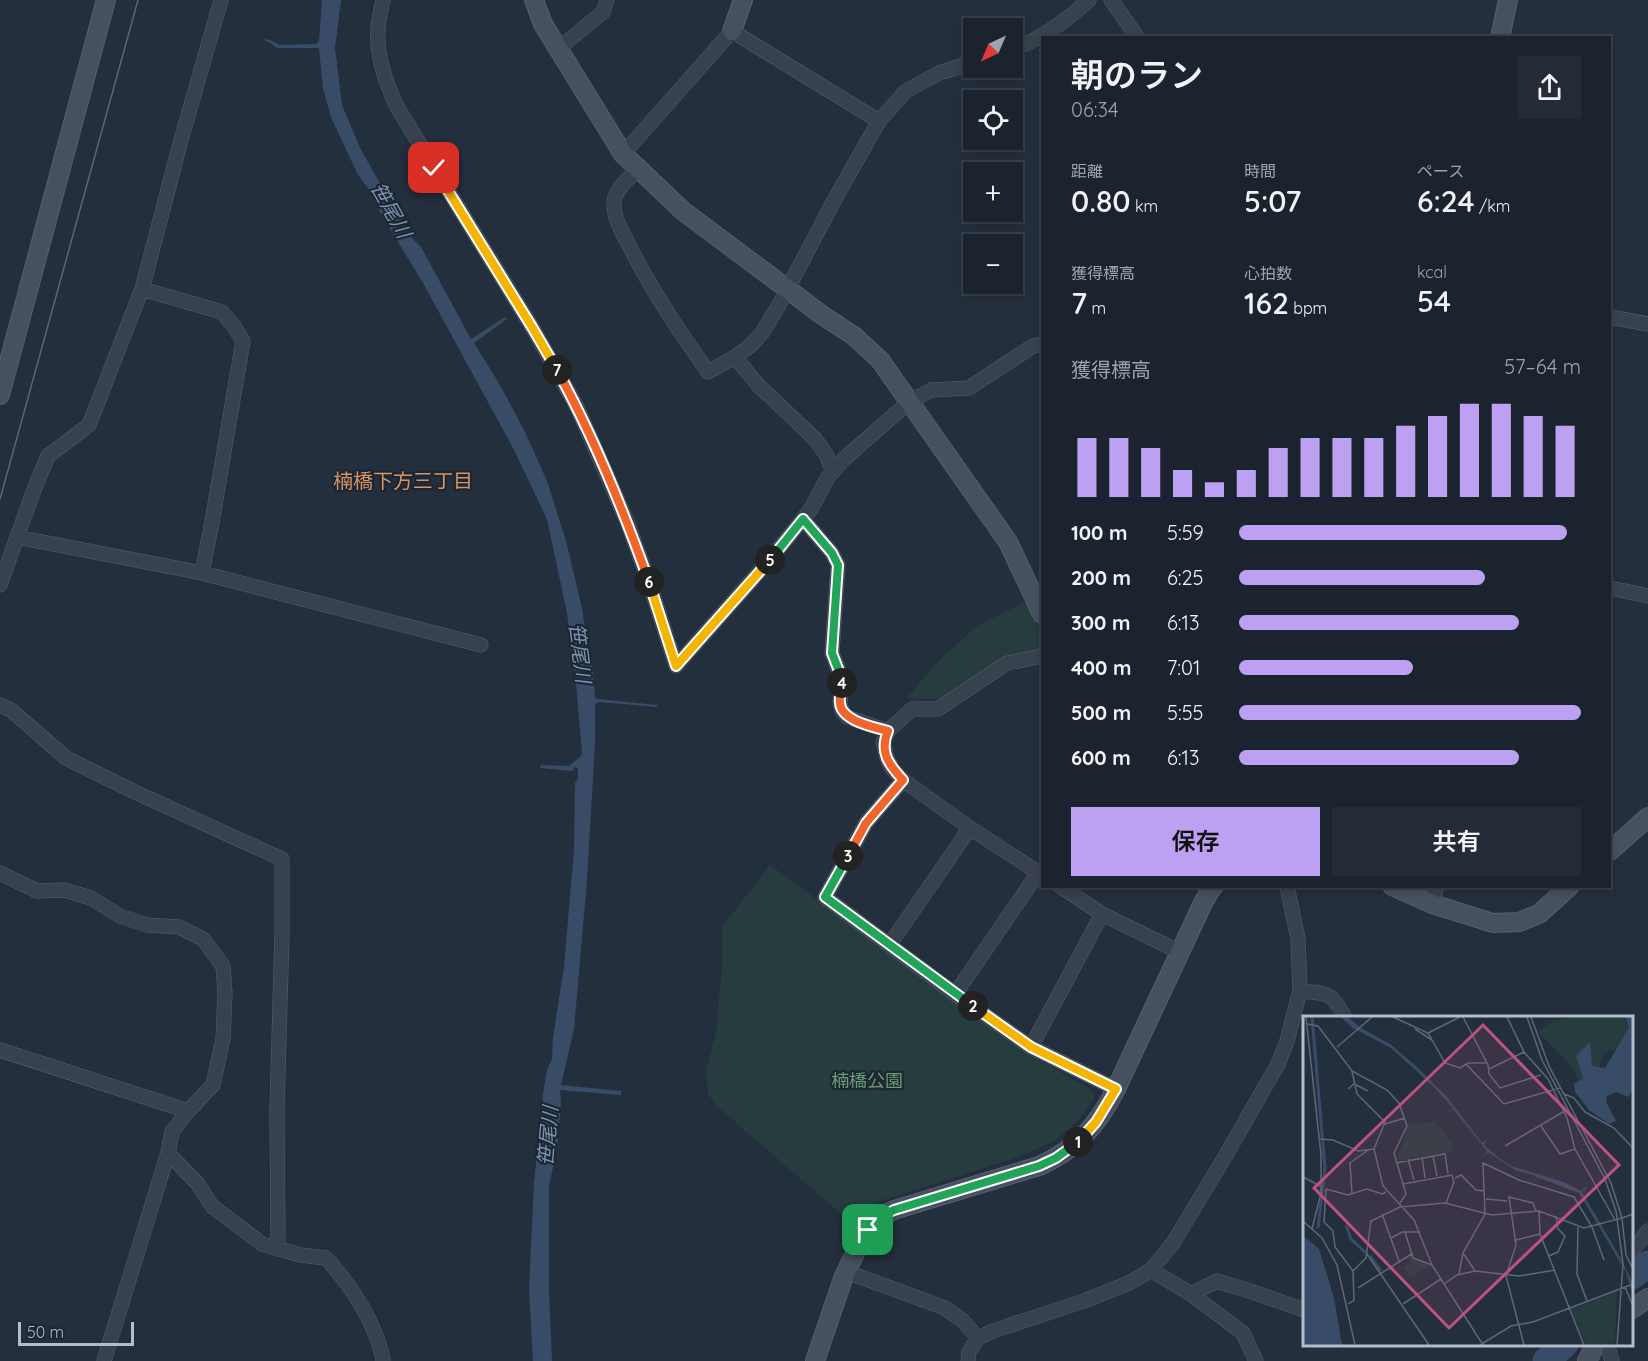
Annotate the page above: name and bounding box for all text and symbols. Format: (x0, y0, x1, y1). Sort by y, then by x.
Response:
north arrow (963, 18, 1023, 78)
map controls (963, 18, 1023, 294)
text: 朝のラン (1071, 54, 1203, 95)
button: share (1518, 56, 1581, 119)
button: locate (963, 90, 1023, 150)
text: 06:34 (1071, 97, 1118, 122)
pin (408, 142, 459, 193)
icon: check (417, 151, 450, 184)
text: 距離 (1071, 161, 1103, 181)
text: 時間 (1244, 161, 1276, 181)
text: ペース (1417, 161, 1464, 181)
button: + (963, 162, 1023, 222)
water label: 笹尾川 (366, 177, 418, 244)
text: 0.80 (1071, 182, 1131, 220)
text: 5:07 (1244, 182, 1301, 220)
text: 6:24 (1417, 182, 1475, 220)
text: km (1131, 196, 1158, 216)
text: /km (1475, 196, 1510, 216)
button: − (963, 234, 1023, 294)
text: kcal (1417, 262, 1447, 282)
text: 獲得標高 (1071, 263, 1135, 283)
text: 心拍数 (1244, 263, 1292, 283)
text: 54 (1417, 282, 1451, 320)
text: 7 (1071, 284, 1087, 322)
text: 162 (1244, 284, 1289, 322)
text: m (1087, 298, 1106, 318)
text: bpm (1289, 298, 1327, 318)
text: 57–64 m (1504, 354, 1581, 379)
pin: 7 (542, 355, 572, 385)
text: 獲得標高 (1071, 357, 1151, 382)
text: 7 (553, 360, 561, 380)
district label: 楠橋下方三丁目 (333, 468, 473, 493)
text: 100 m (1071, 520, 1127, 545)
text: 5:59 (1167, 520, 1204, 545)
pin: 5 (755, 545, 785, 575)
text: 5 (765, 550, 775, 570)
text: 200 m (1071, 565, 1131, 590)
text: 6:25 (1167, 565, 1203, 590)
pin: 6 (634, 567, 664, 597)
text: 6 (645, 572, 653, 592)
text: 300 m (1071, 610, 1130, 635)
text: 6:13 (1167, 610, 1199, 635)
water label: 笹尾川 (564, 622, 597, 686)
text: 400 m (1071, 655, 1131, 680)
text: 7:01 (1167, 655, 1200, 680)
pin: 4 (827, 668, 857, 698)
text: 4 (837, 673, 847, 693)
text: 500 m (1071, 700, 1131, 725)
text: 5:55 (1167, 700, 1203, 725)
text: 600 m (1071, 745, 1131, 770)
text: 6:13 (1167, 745, 1199, 770)
button: 保存 (1071, 807, 1320, 876)
button: 共有 (1332, 807, 1581, 876)
pin: 3 (833, 841, 863, 871)
text: 3 (844, 846, 852, 866)
pin: 2 (958, 991, 988, 1021)
text: 2 (968, 996, 978, 1016)
inset map (1303, 1016, 1633, 1346)
park label: 楠橋公園 (831, 1069, 903, 1092)
water label: 笹尾川 (532, 1103, 563, 1167)
pin: 1 (1063, 1127, 1093, 1157)
text: 1 (1075, 1132, 1081, 1152)
pin (842, 1204, 893, 1255)
icon: arrive (851, 1213, 884, 1246)
scale bar (18, 1319, 134, 1346)
text: 50 m (27, 1322, 64, 1342)

